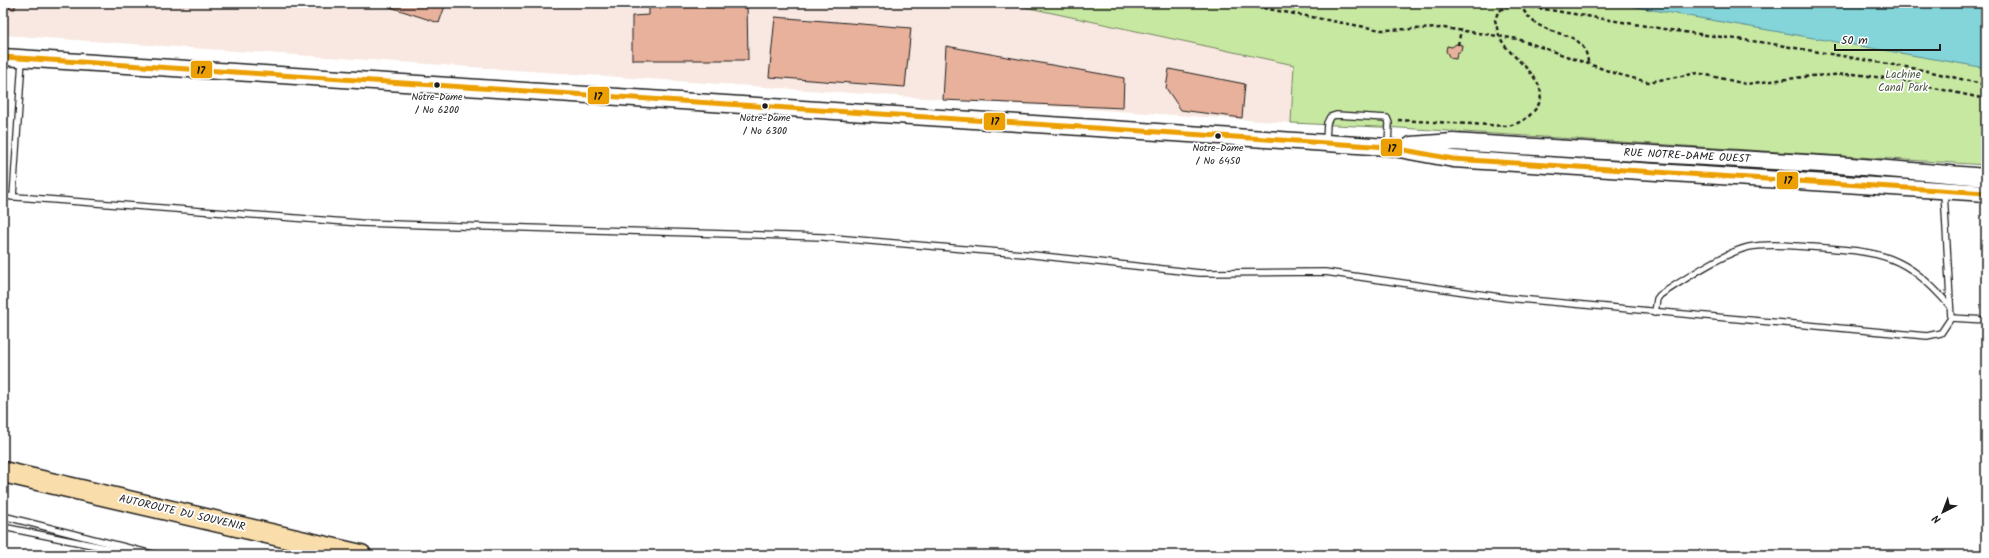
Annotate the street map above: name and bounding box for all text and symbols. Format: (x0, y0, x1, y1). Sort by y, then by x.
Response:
scale bar (1835, 26, 1940, 52)
text: 50 m (1841, 31, 1868, 50)
line badge: 17 (190, 60, 213, 79)
text: 17 (197, 62, 206, 80)
park label: Lachine Canal Park (1878, 66, 1929, 97)
marker: Notre-Dame / No 6200 (432, 80, 442, 90)
line badge: 17 (587, 86, 610, 105)
text: 17 (594, 88, 603, 106)
place label: Notre-Dame / No 6200 (411, 89, 463, 118)
marker: Notre-Dame / No 6300 (760, 101, 770, 111)
place label: Notre-Dame / No 6300 (739, 110, 791, 139)
line badge: 17 (983, 112, 1006, 131)
text: 17 (991, 113, 1000, 131)
marker: Notre-Dame / No 6450 (1213, 131, 1223, 141)
line badge: 17 (1380, 138, 1403, 157)
place label: Notre-Dame / No 6450 (1192, 140, 1244, 169)
text: 17 (1388, 140, 1397, 158)
street label: RUE NOTRE-DAME OUEST (1623, 144, 1752, 168)
line badge: 17 (1776, 171, 1799, 190)
text: 17 (1784, 172, 1793, 190)
street label: AUTOROUTE DU SOUVENIR (117, 490, 248, 536)
north arrow (1923, 492, 1963, 532)
text: N (1928, 510, 1946, 528)

